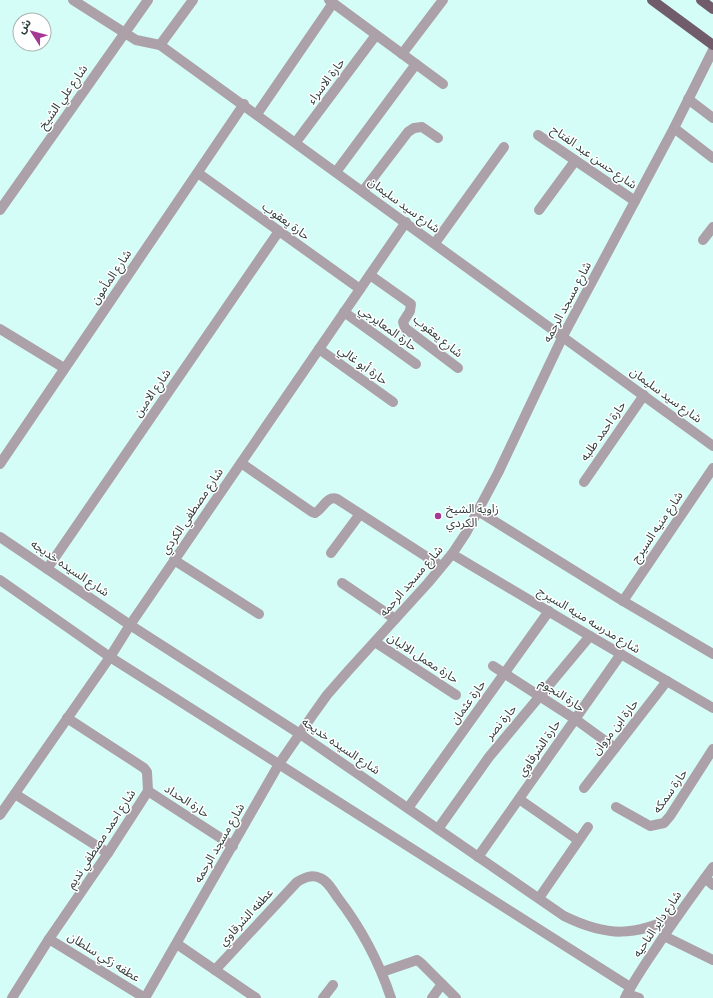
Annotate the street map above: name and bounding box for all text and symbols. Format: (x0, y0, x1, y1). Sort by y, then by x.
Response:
north arrow (12, 12, 52, 52)
text: ش (13, 15, 35, 37)
street label: حارة الاسراء (302, 54, 349, 108)
street label: شارع علي الشيخ (33, 60, 93, 134)
street label: شارع حسن عبد الفتاح (547, 120, 641, 193)
street label: شارع سيد سليمان (364, 172, 444, 237)
street label: حارة يعقوب (258, 197, 314, 245)
street label: شارع المأمون (85, 245, 136, 308)
street label: شارع مسجد الرحمه (537, 258, 596, 346)
street label: حارة المعايرجي (355, 300, 422, 356)
street label: شارع يعقوب (409, 310, 467, 362)
street label: حارة أبو غالي (334, 340, 392, 390)
street label: شارع سيد سليمان (626, 362, 706, 427)
street label: شارع الامين (128, 365, 175, 421)
street label: حارة احمد طلبه (575, 397, 630, 465)
street label: شارع مصطفي الكردي (155, 464, 228, 558)
street label: شارع منيه السيرج (626, 487, 688, 566)
place label: زاوية الشيخ الكردي (446, 499, 499, 533)
marker: زاوية الشيخ الكردي (433, 511, 443, 521)
street label: شارع السيده خديجه (27, 534, 113, 601)
street label: شارع مسجد الرحمه (374, 541, 447, 621)
street label: شارع مدرسه منيه السيرج (534, 581, 644, 658)
street label: حارة معمل الالبان (384, 627, 463, 688)
street label: حارة النجوم (536, 673, 589, 716)
street label: حارة عثمان (445, 675, 490, 728)
street label: حارة ابن مروان (587, 694, 643, 759)
street label: حارة نصر (479, 700, 521, 744)
street label: شارع السيده خديجه (298, 712, 384, 779)
street label: حارة الشرقاوي (512, 715, 566, 781)
street label: حارة سمكه (647, 765, 692, 817)
street label: حارة الحداد (161, 779, 214, 822)
street label: شارع احمد مصطفي نديم (61, 785, 141, 893)
street label: شارع مسجد الرحمه (188, 799, 249, 886)
street label: عطفه الشرقاوي (214, 884, 278, 950)
street label: شارع داير الناحيه (627, 887, 686, 961)
street label: عطفه زكي سلطان (64, 927, 144, 987)

